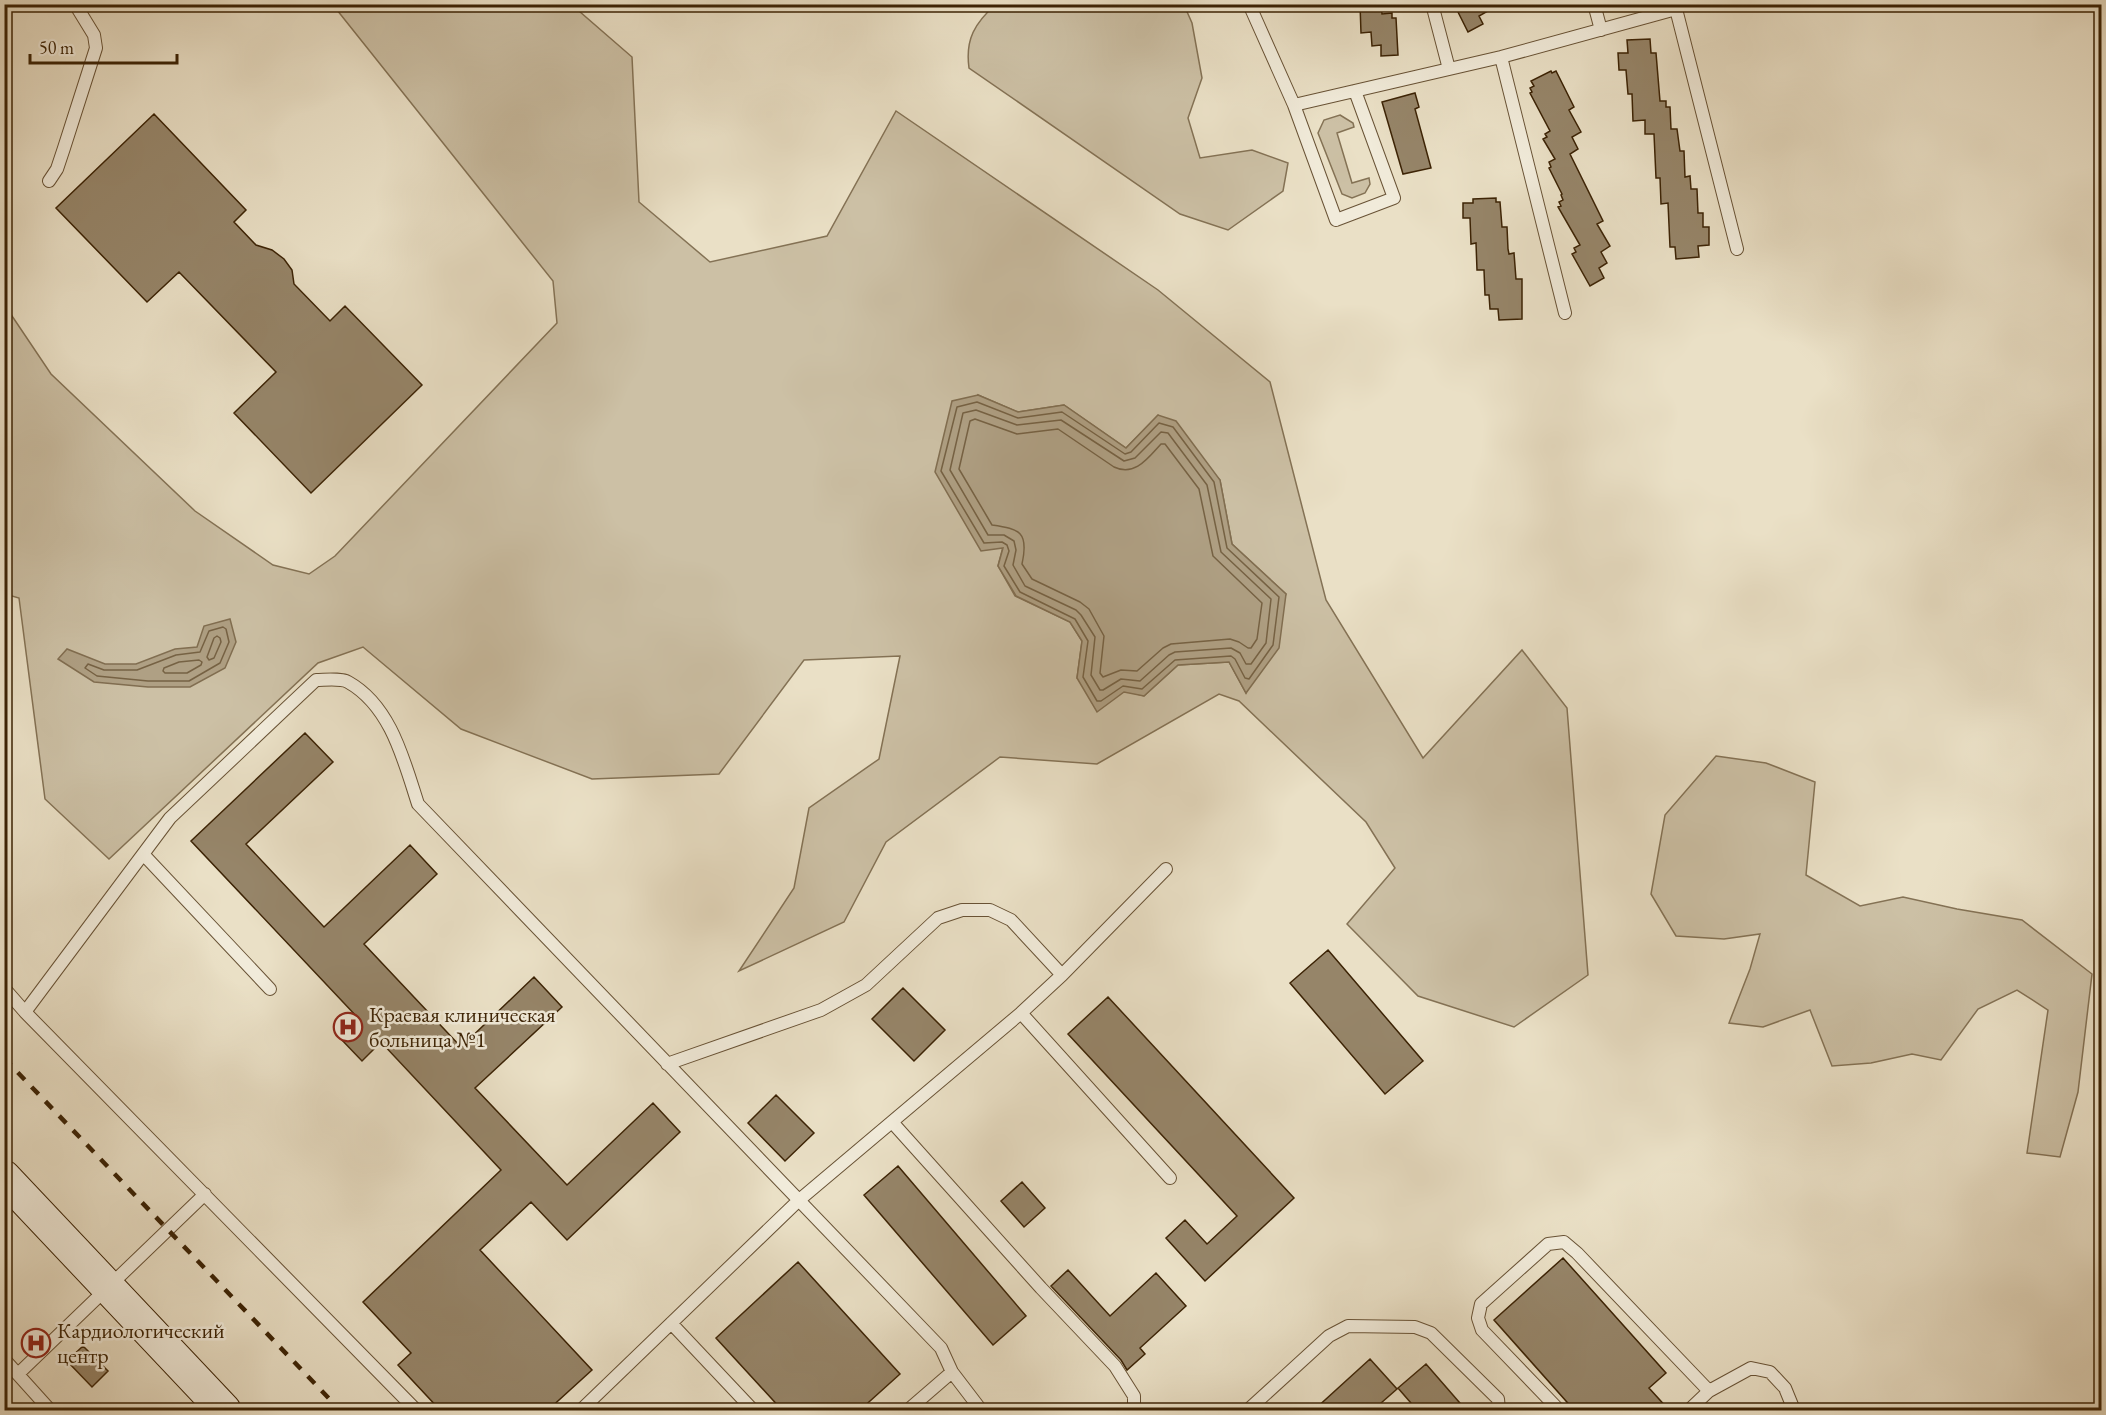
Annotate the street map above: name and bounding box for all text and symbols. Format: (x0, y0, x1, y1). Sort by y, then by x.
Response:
scale bar (30, 27, 177, 65)
text: 50 m (39, 36, 74, 59)
place label: Краевая клиническая больница №1 (369, 1000, 556, 1054)
hospital icon: Краевая клиническая больница №1 (332, 1011, 364, 1043)
place label: Кардиологический центр (57, 1316, 225, 1370)
hospital icon: Кардиологический центр (20, 1327, 52, 1359)

